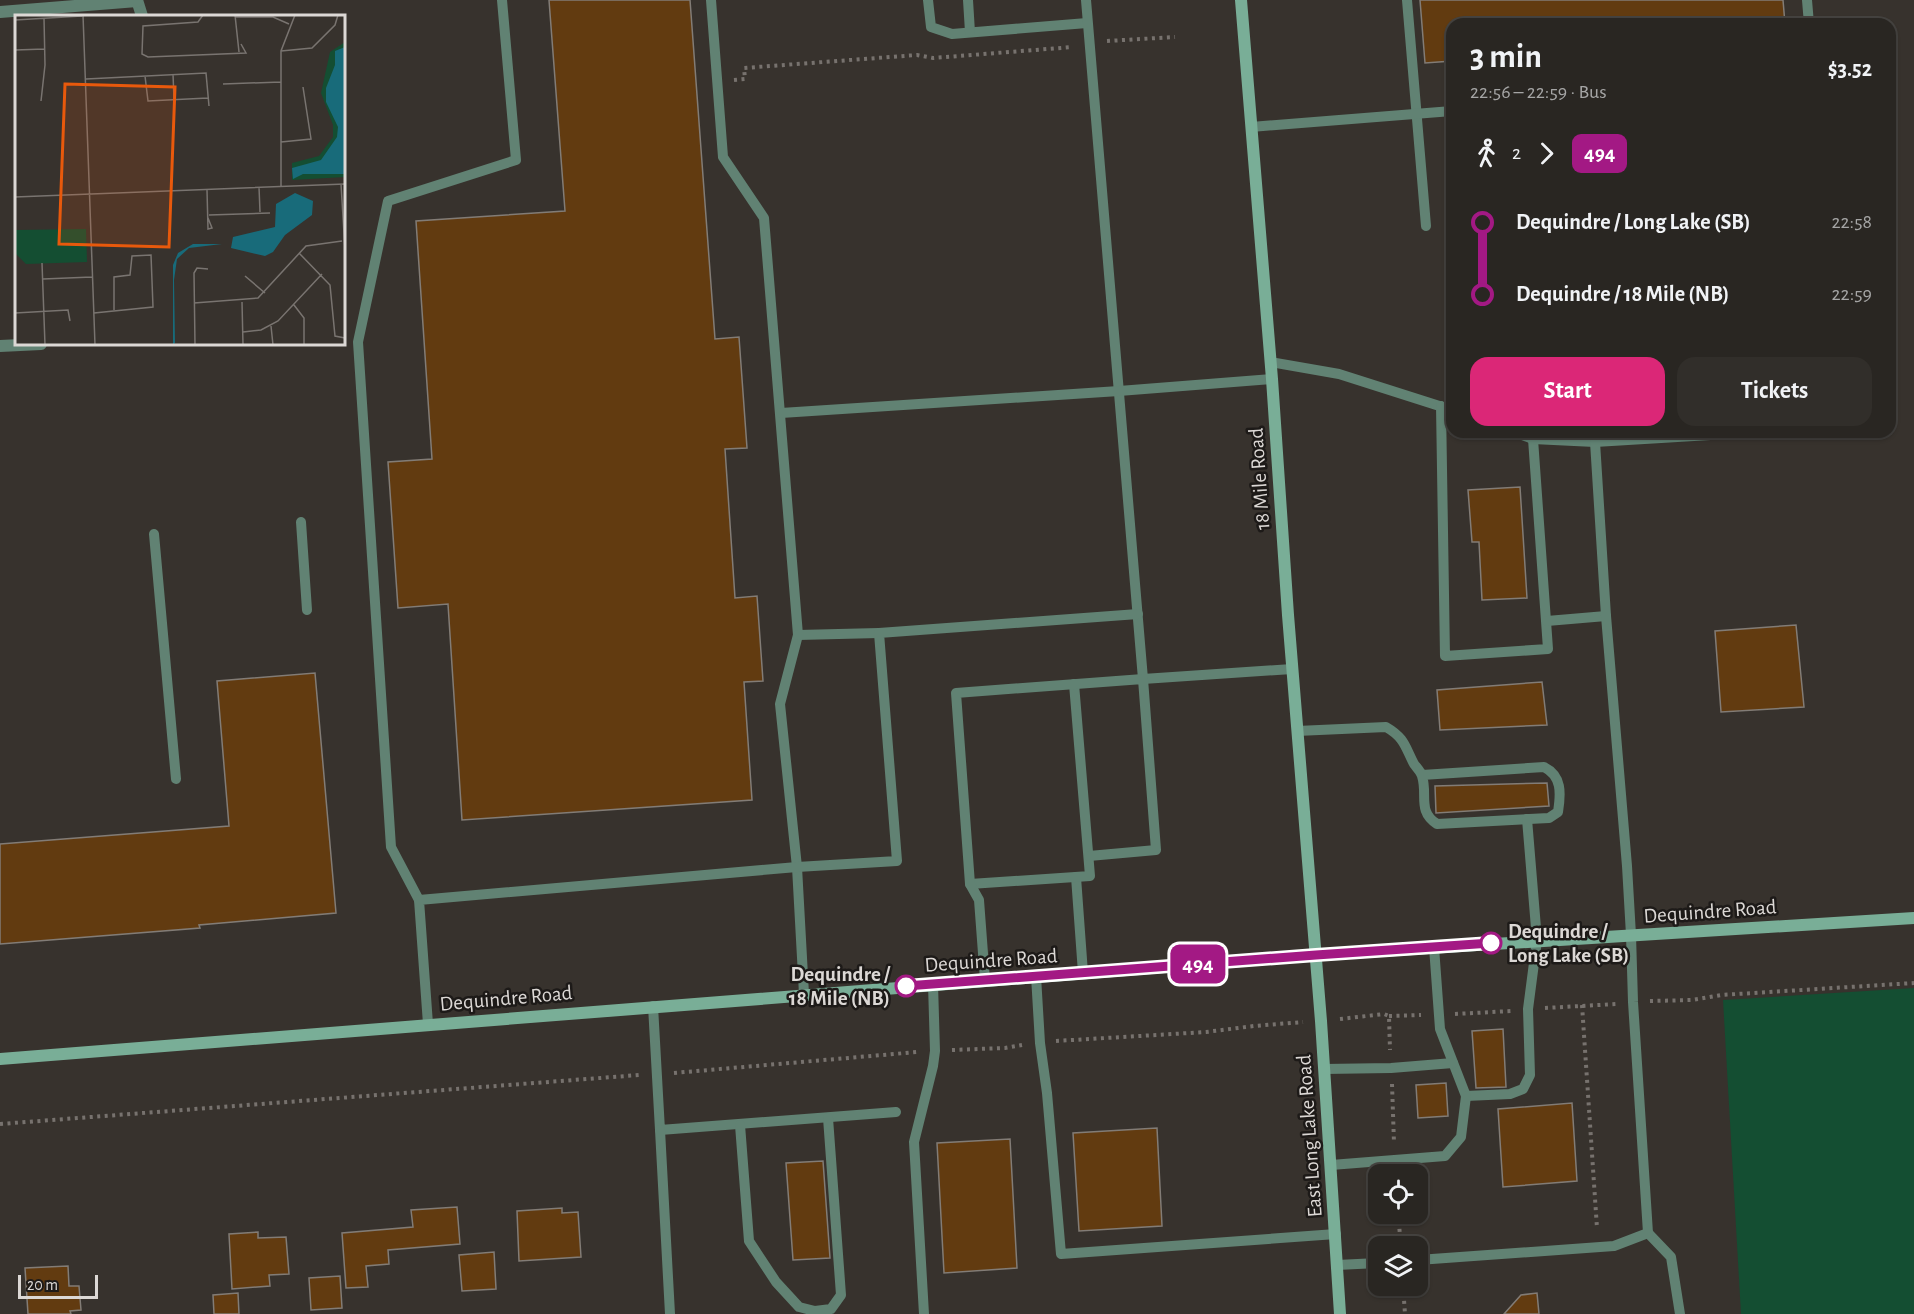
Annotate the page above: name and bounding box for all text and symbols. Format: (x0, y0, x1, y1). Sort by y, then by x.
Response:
inset map (15, 15, 345, 345)
text: 3 min (1470, 41, 1542, 74)
text: $3.52 (1828, 58, 1872, 80)
text: 22:56 – 22:59 · Bus (1470, 82, 1607, 102)
icon: walk (1470, 137, 1503, 170)
icon: forward (1530, 137, 1563, 170)
text: 2 (1512, 143, 1521, 163)
text: 494 (1584, 143, 1615, 164)
text: Dequindre / Long Lake (SB) (1516, 211, 1751, 233)
text: 22:58 (1831, 212, 1872, 232)
text: Dequindre / 18 Mile (NB) (1516, 283, 1729, 305)
text: 22:59 (1831, 284, 1872, 304)
button: Start (1470, 357, 1665, 426)
button: Tickets (1677, 357, 1872, 426)
street label: 18 Mile Road (1245, 427, 1274, 531)
street label: Dequindre Road (1643, 896, 1777, 927)
place label: Dequindre / Long Lake (SB) (1508, 921, 1629, 966)
marker: Dequindre / Long Lake (SB) (1480, 932, 1502, 954)
line badge: 494 (1164, 944, 1232, 984)
street label: Dequindre Road (924, 945, 1058, 976)
text: 494 (1182, 954, 1214, 975)
place label: Dequindre / 18 Mile (NB) (789, 964, 891, 1009)
marker: Dequindre / 18 Mile (NB) (895, 975, 917, 997)
street label: Dequindre Road (439, 982, 573, 1015)
street label: East Long Lake Road (1293, 1054, 1326, 1218)
map controls (1368, 1164, 1428, 1296)
button: locate (1368, 1164, 1428, 1224)
button: layers (1368, 1236, 1428, 1296)
scale bar (18, 1272, 98, 1300)
text: 20 m (27, 1277, 58, 1293)

